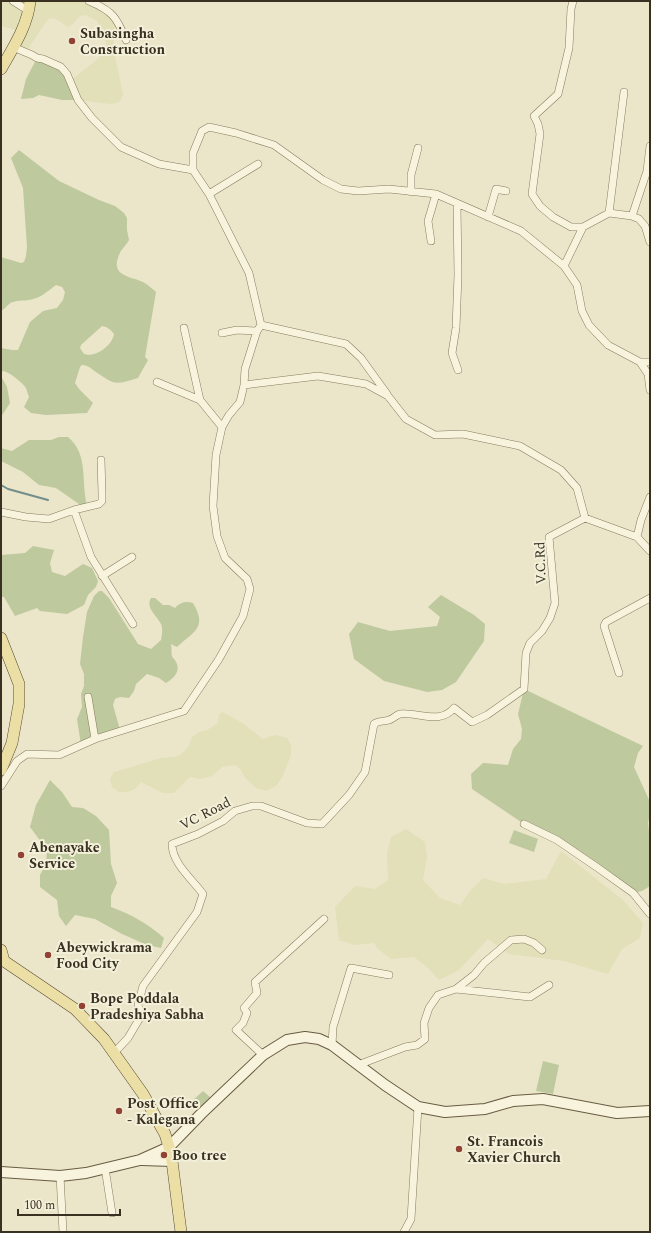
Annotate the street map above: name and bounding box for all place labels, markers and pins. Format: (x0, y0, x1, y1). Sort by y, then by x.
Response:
place label: Subasingha Construction (80, 23, 165, 60)
marker: Subasingha Construction (67, 36, 77, 46)
place label: Abenayake Service (29, 837, 100, 874)
marker: Abenayake Service (16, 850, 26, 860)
place label: Abeywickrama Food City (56, 937, 153, 974)
marker: Abeywickrama Food City (43, 950, 53, 960)
place label: Bope Poddala Pradeshiya Sabha (90, 988, 205, 1025)
marker: Bope Poddala Pradeshiya Sabha (77, 1001, 87, 1011)
place label: Post Office - Kalegana (127, 1093, 199, 1130)
marker: Post Office - Kalegana (114, 1106, 124, 1116)
place label: St. Francois Xavier Church (467, 1131, 561, 1168)
marker: St. Francois Xavier Church (454, 1144, 464, 1154)
place label: Boo tree (172, 1145, 227, 1166)
marker: Boo tree (159, 1150, 169, 1160)

